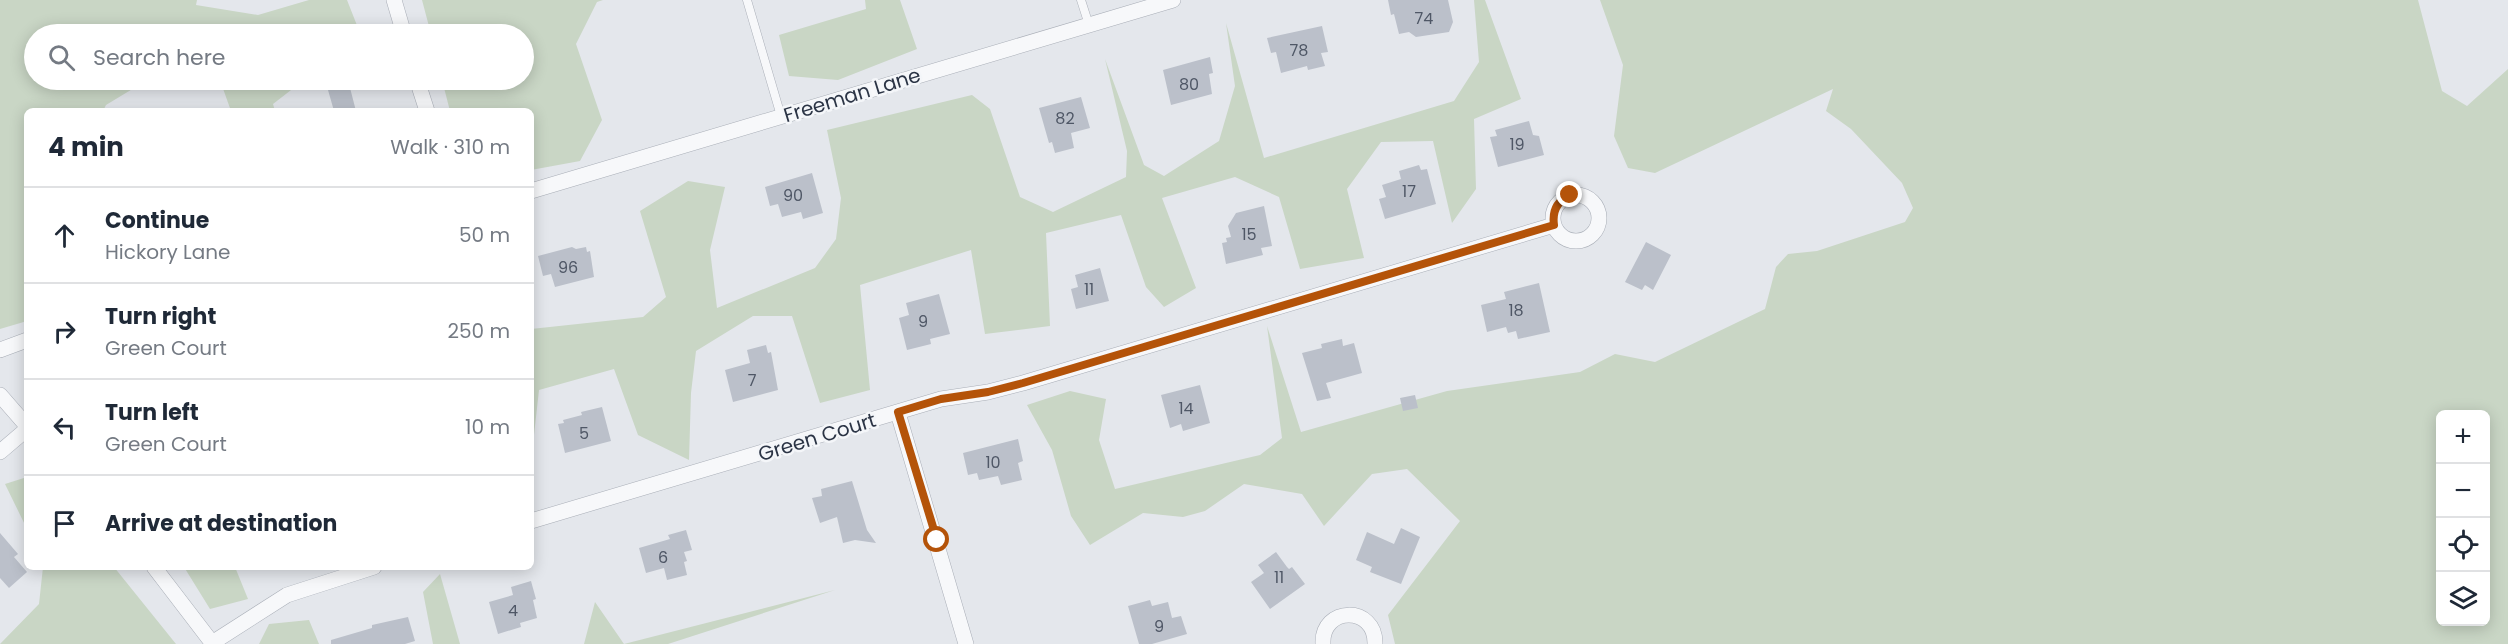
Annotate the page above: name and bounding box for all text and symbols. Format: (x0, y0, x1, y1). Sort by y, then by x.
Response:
house number: 74 (1415, 7, 1433, 30)
search box (24, 24, 534, 90)
house number: 78 (1290, 39, 1308, 62)
icon: search (45, 41, 78, 74)
text: Search here (93, 42, 226, 73)
street label: Freeman Lane (780, 61, 924, 129)
house number: 80 (1179, 73, 1199, 96)
house number: 82 (1055, 107, 1075, 130)
text: 4 min (48, 129, 124, 165)
text: Walk · 310 m (390, 133, 510, 161)
house number: 19 (1509, 133, 1525, 156)
house number: 17 (1402, 180, 1416, 203)
route end (1556, 181, 1582, 207)
house number: 90 (783, 184, 803, 207)
text: Continue (105, 205, 209, 236)
icon: ahead (48, 219, 81, 252)
text: 50 m (459, 221, 510, 249)
house number: 15 (1241, 223, 1257, 246)
text: Hickory Lane (105, 238, 230, 266)
house number: 96 (558, 256, 578, 279)
house number: 11 (1084, 278, 1094, 301)
house number: 18 (1508, 299, 1524, 322)
text: Turn right (105, 301, 216, 332)
house number: 9 (918, 310, 928, 333)
icon: right (48, 315, 81, 348)
text: 250 m (447, 317, 510, 345)
text: Green Court (105, 334, 227, 362)
house number: 7 (748, 369, 757, 392)
text: Turn left (105, 397, 199, 428)
house number: 14 (1178, 397, 1194, 420)
street label: Green Court (755, 406, 879, 468)
map controls (2436, 410, 2490, 626)
button: + (2436, 410, 2490, 464)
icon: left (48, 411, 81, 444)
text: 10 m (465, 413, 510, 441)
house number: 5 (579, 422, 589, 445)
text: Green Court (105, 430, 227, 458)
house number: 10 (985, 451, 1001, 474)
button: − (2436, 464, 2490, 518)
icon: arrive (48, 507, 81, 540)
text: Arrive at destination (105, 508, 337, 539)
button: locate (2436, 518, 2490, 572)
route start (923, 526, 949, 552)
house number: 6 (658, 546, 668, 569)
house number: 11 (1274, 566, 1284, 589)
button: layers (2436, 572, 2490, 626)
house number: 4 (508, 599, 518, 622)
house number: 9 (1154, 615, 1164, 638)

